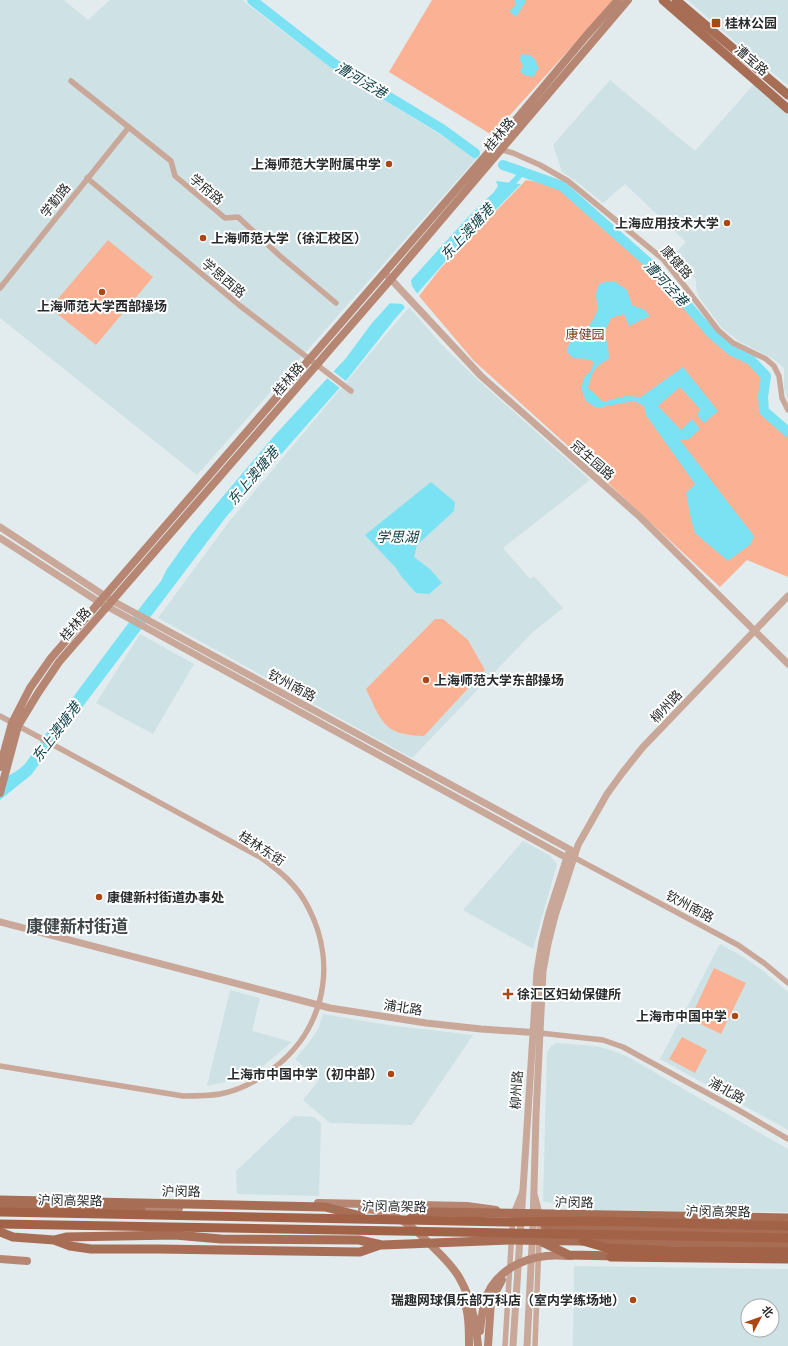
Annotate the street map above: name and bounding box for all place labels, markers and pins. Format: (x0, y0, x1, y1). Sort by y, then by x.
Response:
place label: 桂林公园 (725, 15, 777, 31)
marker: 桂林公园 (710, 17, 722, 29)
place label: 上海师范大学附属中学 (251, 156, 381, 172)
marker: 上海师范大学附属中学 (384, 159, 394, 169)
place label: 上海应用技术大学 (615, 215, 719, 231)
marker: 上海应用技术大学 (722, 218, 732, 228)
place label: 上海师范大学（徐汇校区） (211, 230, 367, 246)
marker: 上海师范大学（徐汇校区） (198, 233, 208, 243)
marker: 上海师范大学西部操场 (97, 287, 107, 297)
place label: 上海师范大学西部操场 (37, 298, 167, 314)
place label: 上海师范大学东部操场 (434, 672, 564, 688)
marker: 上海师范大学东部操场 (421, 675, 431, 685)
place label: 康健新村街道办事处 (107, 889, 224, 905)
marker: 康健新村街道办事处 (94, 892, 104, 902)
place label: 徐汇区妇幼保健所 (517, 986, 621, 1002)
marker: 徐汇区妇幼保健所 (502, 988, 514, 1000)
place label: 上海市中国中学 (636, 1008, 727, 1024)
marker: 上海市中国中学 (730, 1011, 740, 1021)
place label: 上海市中国中学（初中部） (227, 1066, 383, 1082)
marker: 上海市中国中学（初中部） (386, 1069, 396, 1079)
place label: 瑞趣网球俱乐部万科店（室内学练场地） (391, 1292, 625, 1308)
marker: 瑞趣网球俱乐部万科店（室内学练场地） (628, 1295, 638, 1305)

